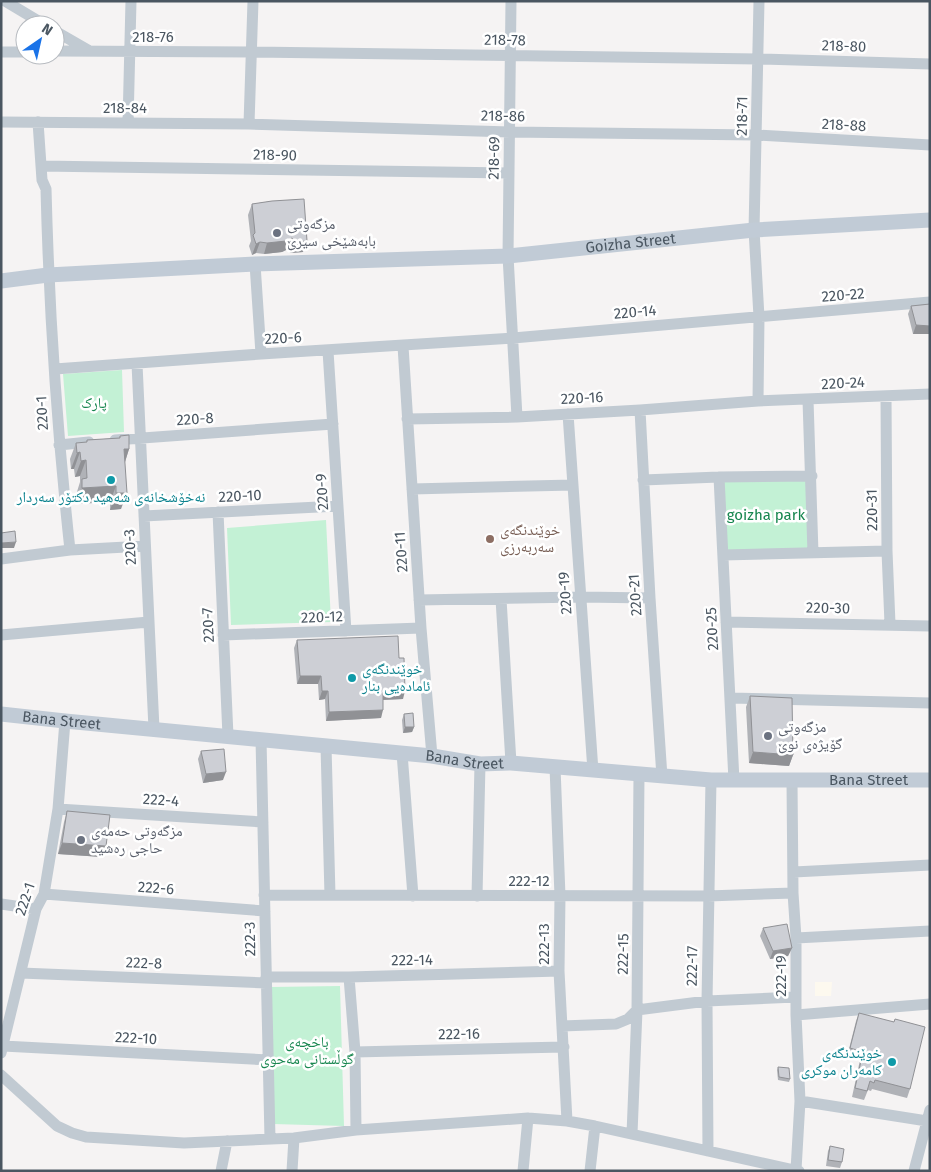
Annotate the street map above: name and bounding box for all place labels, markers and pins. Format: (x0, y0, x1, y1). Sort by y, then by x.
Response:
place label: مزگه‌وتی بابەشێخی سیرێ (287, 215, 376, 251)
marker: مزگه‌وتی بابەشێخی سیرێ (271, 227, 283, 239)
marker: نەخۆشخانەی شەهید دکتۆر سەردار (105, 474, 117, 486)
place label: نەخۆشخانەی شەهید دکتۆر سەردار (16, 488, 205, 507)
place label: خوێندنگەی سەربەرزی (500, 521, 561, 557)
marker: خوێندنگەی سەربەرزی (484, 533, 496, 545)
place label: خوێندنگەی ئامادەیی بنار (361, 660, 430, 696)
marker: خوێندنگەی ئامادەیی بنار (346, 672, 358, 684)
place label: مزگەوتی گۆیژەی نوێ (778, 718, 843, 754)
marker: مزگەوتی گۆیژەی نوێ (762, 730, 774, 742)
place label: مزگەوتی حەمەی حاجی رەشید (91, 822, 183, 858)
marker: مزگەوتی حەمەی حاجی رەشید (75, 834, 87, 846)
place label: خوێندنگەی کامەران موکری (801, 1044, 882, 1080)
marker: خوێندنگەی کامەران موکری (886, 1056, 898, 1068)

